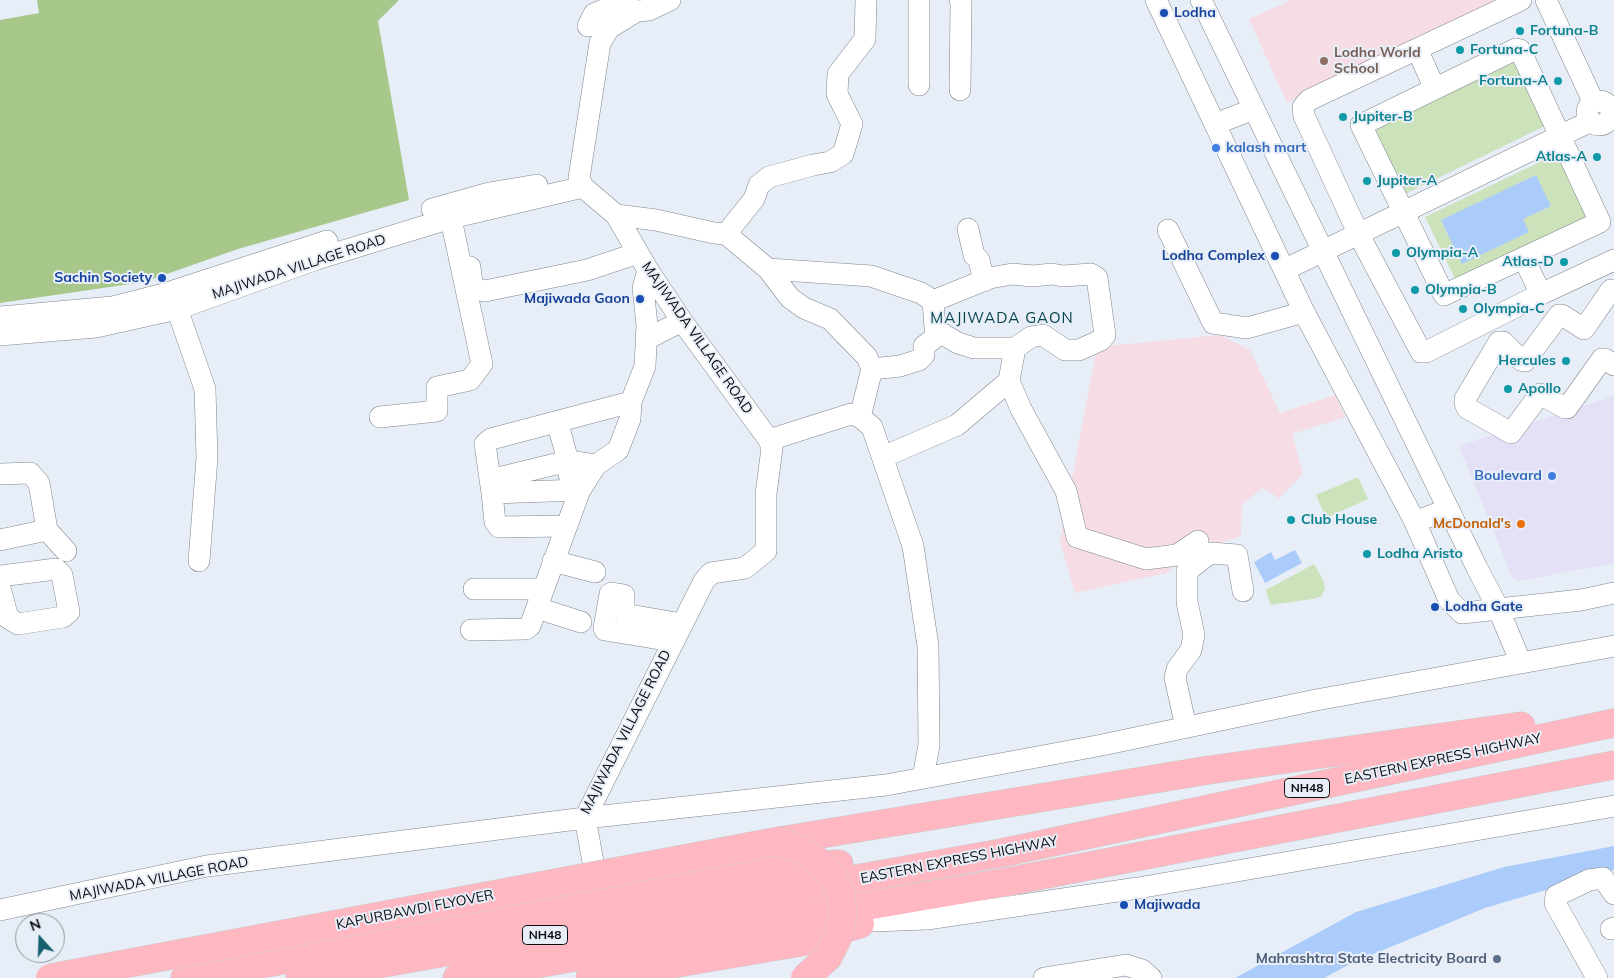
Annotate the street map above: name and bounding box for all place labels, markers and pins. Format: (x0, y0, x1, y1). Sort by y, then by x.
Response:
place label: Lodha (1174, 5, 1216, 21)
marker: Lodha (1158, 7, 1170, 19)
place label: Fortuna-B (1530, 23, 1599, 39)
marker: Fortuna-B (1514, 25, 1526, 37)
place label: Fortuna-C (1470, 42, 1538, 58)
marker: Fortuna-C (1454, 44, 1466, 56)
place label: Lodha World School (1334, 45, 1421, 78)
marker: Lodha World School (1318, 55, 1330, 67)
place label: Fortuna-A (1479, 73, 1548, 89)
marker: Fortuna-A (1552, 75, 1564, 87)
place label: Jupiter-B (1353, 109, 1413, 125)
marker: Jupiter-B (1337, 111, 1349, 123)
place label: kalash mart (1226, 140, 1306, 156)
marker: kalash mart (1210, 142, 1222, 154)
place label: Atlas-A (1536, 149, 1587, 165)
marker: Atlas-A (1591, 151, 1603, 163)
place label: Jupiter-A (1377, 173, 1437, 189)
marker: Jupiter-A (1361, 175, 1373, 187)
place label: Olympia-A (1406, 245, 1478, 261)
marker: Olympia-A (1390, 247, 1402, 259)
place label: Lodha Complex (1162, 248, 1265, 264)
marker: Lodha Complex (1269, 250, 1281, 262)
place label: Atlas-D (1502, 254, 1554, 270)
marker: Atlas-D (1558, 256, 1570, 268)
place label: Sachin Society (54, 270, 152, 286)
marker: Sachin Society (156, 272, 168, 284)
place label: Olympia-B (1425, 282, 1497, 298)
marker: Olympia-B (1409, 284, 1421, 296)
place label: Majiwada Gaon (524, 291, 630, 307)
marker: Majiwada Gaon (634, 293, 646, 305)
place label: Olympia-C (1473, 301, 1545, 317)
marker: Olympia-C (1457, 303, 1469, 315)
place label: Hercules (1498, 353, 1556, 369)
marker: Hercules (1560, 355, 1572, 367)
place label: Apollo (1518, 381, 1561, 397)
marker: Apollo (1502, 383, 1514, 395)
place label: Boulevard (1474, 468, 1542, 484)
marker: Boulevard (1546, 470, 1558, 482)
place label: Club House (1301, 512, 1377, 528)
marker: Club House (1285, 514, 1297, 526)
place label: McDonald's (1433, 516, 1511, 532)
marker: McDonald's (1515, 518, 1527, 530)
place label: Lodha Aristo (1377, 546, 1463, 562)
marker: Lodha Aristo (1361, 548, 1373, 560)
place label: Lodha Gate (1445, 599, 1523, 615)
marker: Lodha Gate (1429, 601, 1441, 613)
place label: Majiwada (1134, 897, 1200, 913)
marker: Majiwada (1118, 899, 1130, 911)
place label: Mahrashtra State Electricity Board (1256, 951, 1487, 967)
marker: Mahrashtra State Electricity Board (1491, 953, 1503, 965)

